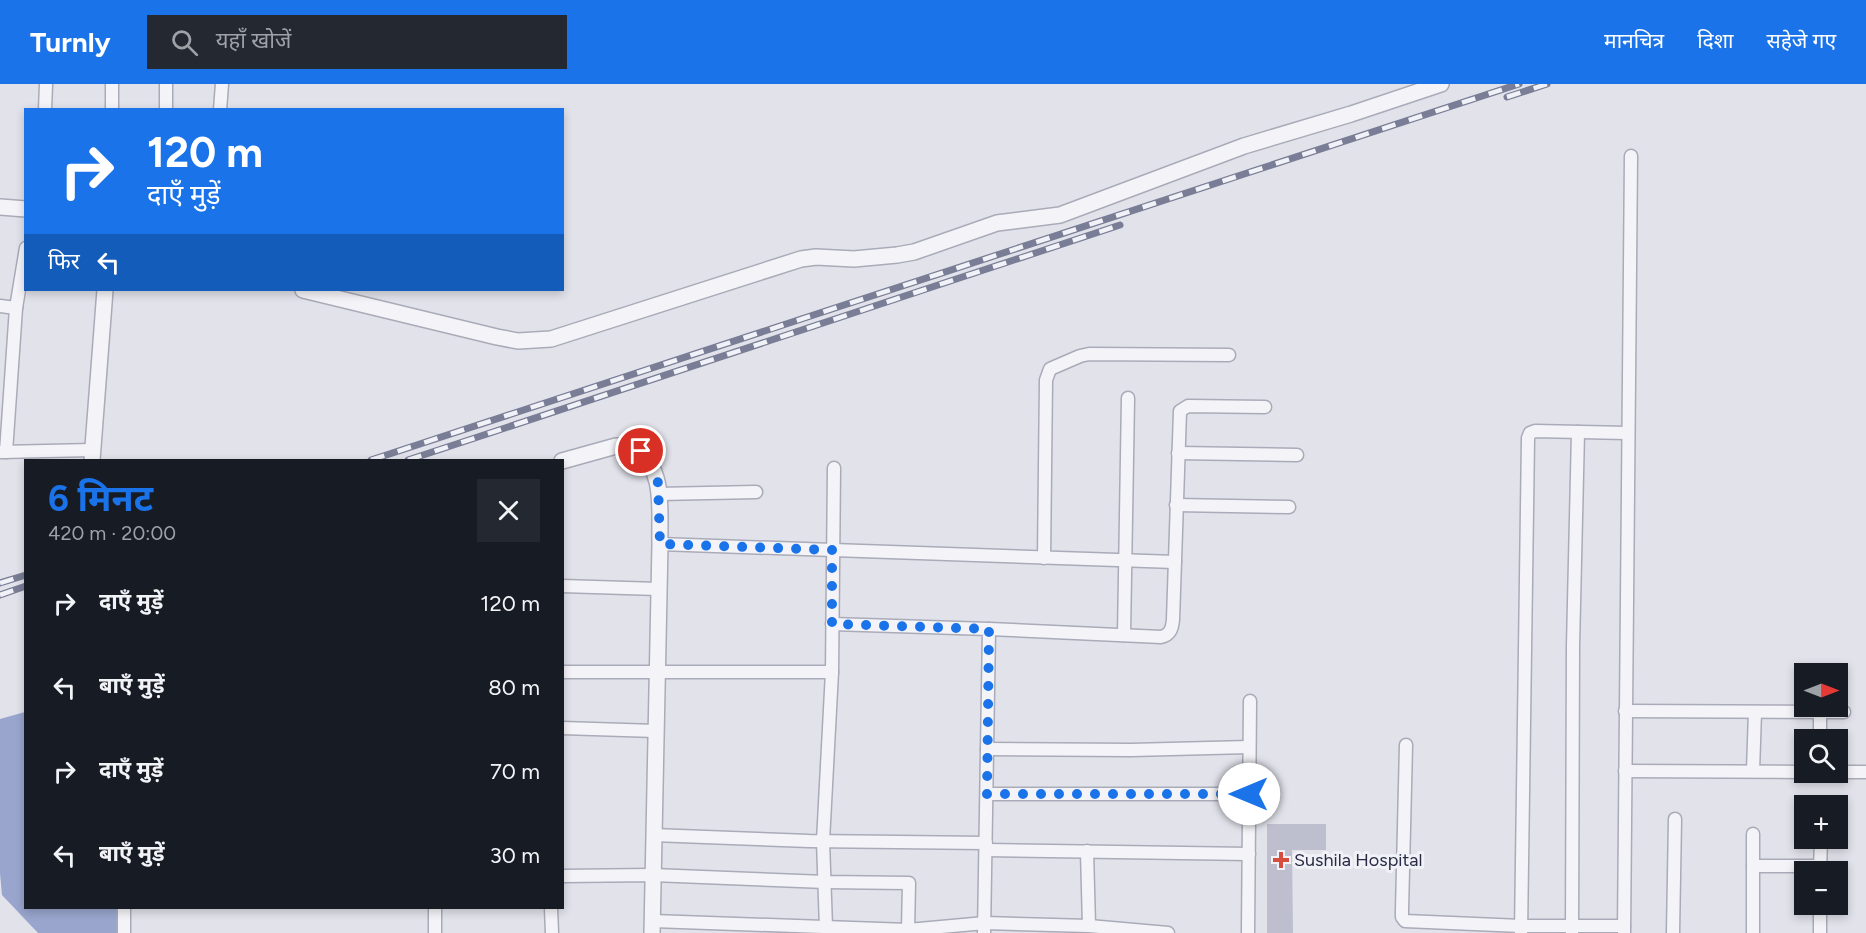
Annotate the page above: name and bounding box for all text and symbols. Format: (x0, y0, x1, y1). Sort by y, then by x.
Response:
search box (147, 15, 567, 69)
text: Turnly (30, 25, 111, 59)
icon: search (168, 26, 201, 59)
text: यहाँ खोजें (216, 27, 291, 54)
text: मानचित्र (1604, 28, 1664, 53)
text: दिशा (1697, 28, 1733, 53)
text: सहेजे गए (1766, 28, 1836, 53)
text: 120 m (147, 127, 263, 178)
icon: right (48, 132, 126, 210)
text: दाएँ मुड़ें (147, 178, 221, 211)
icon: left (92, 246, 125, 279)
text: फिर (48, 248, 80, 275)
pin (615, 425, 666, 476)
icon: arrive (624, 434, 657, 467)
text: 6 मिनट (48, 477, 153, 520)
button: close (477, 479, 540, 542)
text: 420 m · 20:00 (48, 521, 176, 545)
icon: right (48, 587, 81, 620)
text: दाएँ मुड़ें (99, 588, 163, 615)
text: 120 m (480, 590, 540, 617)
north arrow (1794, 663, 1848, 717)
map controls (1794, 663, 1848, 915)
icon: left (48, 671, 81, 704)
text: बाएँ मुड़ें (99, 672, 165, 699)
text: 80 m (488, 674, 540, 701)
button: search (1794, 729, 1848, 783)
icon: right (48, 755, 81, 788)
text: दाएँ मुड़ें (99, 756, 163, 783)
text: 70 m (490, 758, 540, 785)
position arrow (1217, 762, 1281, 826)
button: + (1794, 795, 1848, 849)
icon: left (48, 839, 81, 872)
text: बाएँ मुड़ें (99, 840, 165, 867)
text: 30 m (490, 842, 540, 869)
place label: Sushila Hospital (1294, 849, 1422, 871)
marker: Sushila Hospital (1272, 851, 1290, 869)
button: − (1794, 861, 1848, 915)

